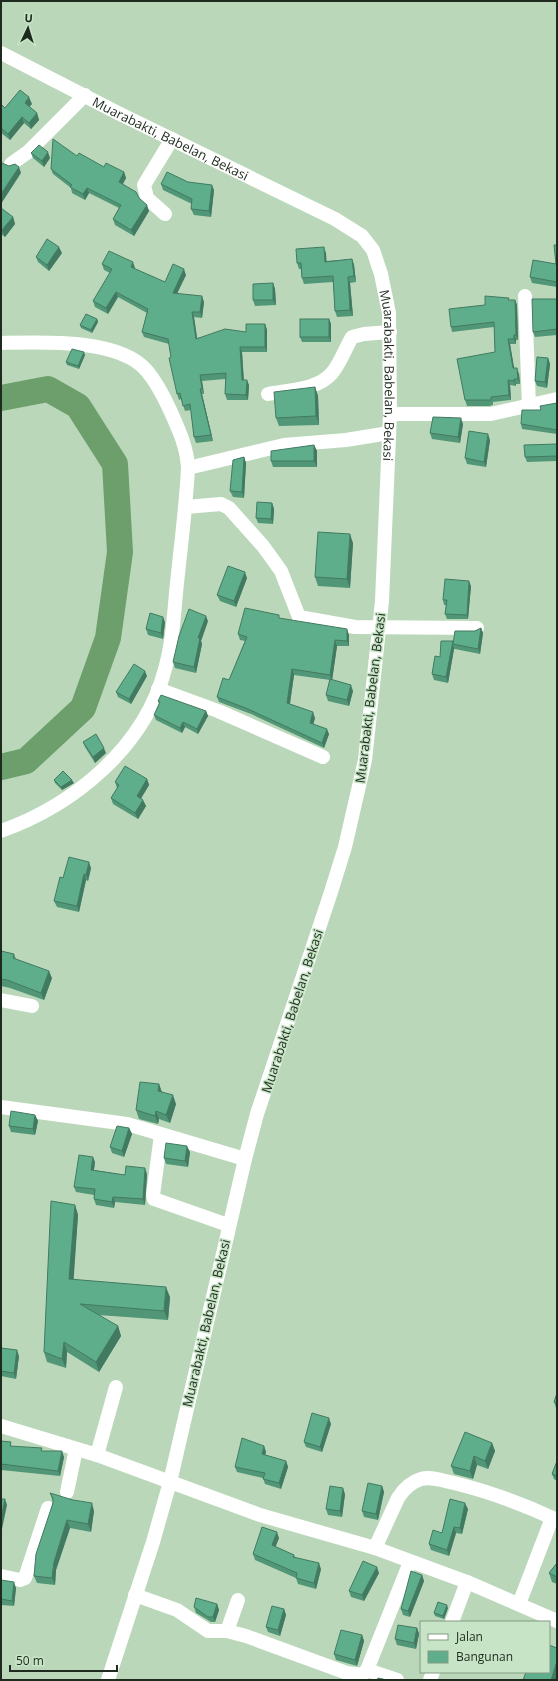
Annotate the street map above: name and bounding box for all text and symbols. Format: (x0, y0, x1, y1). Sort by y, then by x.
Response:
north arrow (8, 8, 48, 48)
text: U (24, 10, 33, 25)
street label: Muarabakti, Babelan, Bekasi (90, 93, 252, 184)
street label: Muarabakti, Babelan, Bekasi (375, 288, 399, 461)
street label: Muarabakti, Babelan, Bekasi (351, 612, 389, 784)
street label: Muarabakti, Babelan, Bekasi (257, 927, 327, 1095)
street label: Muarabakti, Babelan, Bekasi (178, 1237, 234, 1409)
legend (420, 1621, 550, 1673)
text: Jalan (455, 1628, 483, 1645)
scale bar (10, 1647, 117, 1673)
text: Bangunan (456, 1648, 513, 1665)
text: 50 m (16, 1652, 44, 1669)

